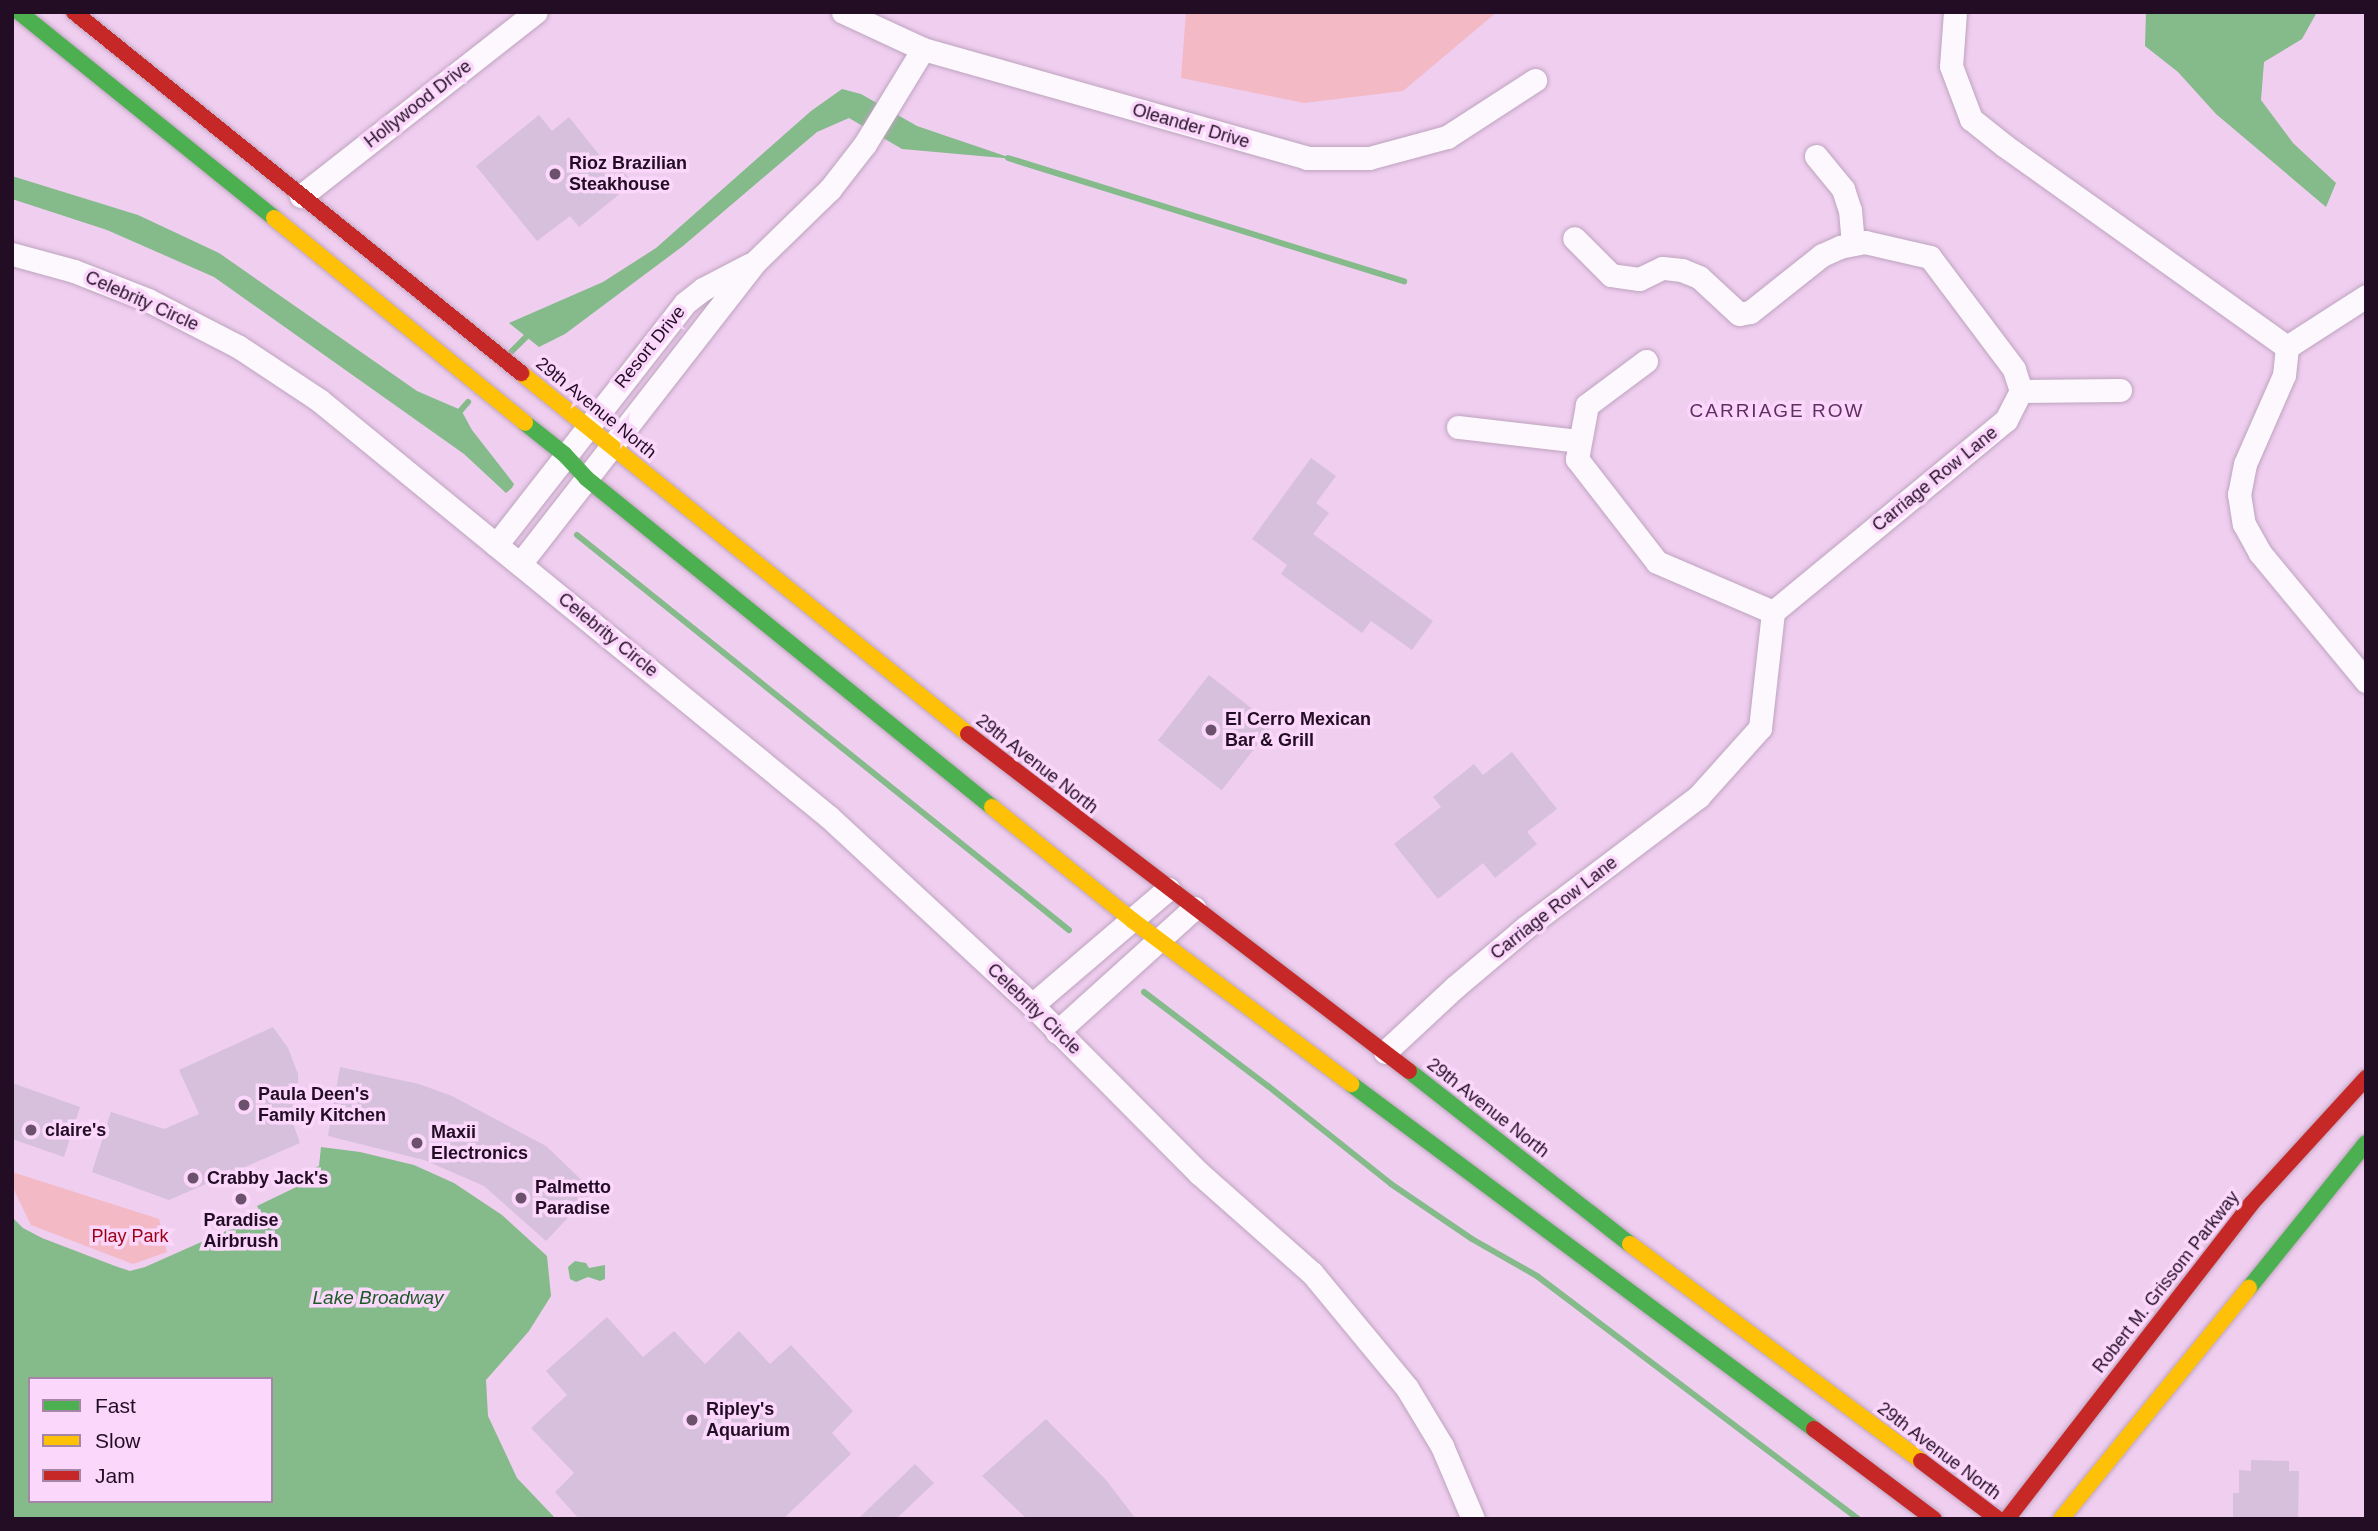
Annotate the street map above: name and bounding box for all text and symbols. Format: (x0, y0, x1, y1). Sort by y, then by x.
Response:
street label: Hollywood Drive (360, 55, 476, 153)
street label: Oleander Drive (1130, 99, 1252, 153)
place label: Rioz Brazilian Steakhouse (569, 153, 687, 196)
marker: Rioz Brazilian Steakhouse (547, 166, 563, 182)
street label: Celebrity Circle (82, 266, 202, 336)
street label: Resort Drive (610, 301, 690, 393)
street label: 29th Avenue North (531, 352, 661, 464)
district label: CARRIAGE ROW (1691, 400, 1863, 422)
street label: Carriage Row Lane (1868, 422, 2002, 536)
street label: Celebrity Circle (554, 588, 662, 682)
street label: 29th Avenue North (971, 709, 1103, 819)
place label: El Cerro Mexican Bar & Grill (1225, 709, 1371, 752)
marker: El Cerro Mexican Bar & Grill (1203, 722, 1219, 738)
street label: Carriage Row Lane (1486, 852, 1622, 964)
street label: Celebrity Circle (983, 959, 1085, 1059)
street label: 29th Avenue North (1422, 1053, 1554, 1163)
place label: Paula Deen's Family Kitchen (258, 1084, 386, 1126)
marker: Paula Deen's Family Kitchen (236, 1097, 252, 1113)
place label: claire's (45, 1119, 106, 1141)
marker: claire's (23, 1122, 39, 1138)
place label: Maxii Electronics (431, 1122, 528, 1164)
marker: Maxii Electronics (409, 1135, 425, 1151)
place label: Crabby Jack's (207, 1167, 328, 1189)
marker: Crabby Jack's (185, 1170, 201, 1186)
place label: Palmetto Paradise (535, 1177, 611, 1220)
street label: Robert M. Grissom Parkway (2088, 1187, 2244, 1377)
marker: Palmetto Paradise (513, 1190, 529, 1206)
marker: Paradise Airbrush (233, 1191, 249, 1207)
place label: Paradise Airbrush (203, 1210, 279, 1252)
park label: Play Park (91, 1225, 169, 1247)
water label: Lake Broadway (313, 1287, 443, 1309)
legend (28, 1377, 273, 1503)
text: Fast (95, 1394, 136, 1417)
street label: 29th Avenue North (1873, 1397, 2005, 1505)
place label: Ripley's Aquarium (706, 1399, 790, 1442)
marker: Ripley's Aquarium (684, 1412, 700, 1428)
text: Slow (95, 1429, 141, 1452)
text: Jam (95, 1464, 135, 1487)

